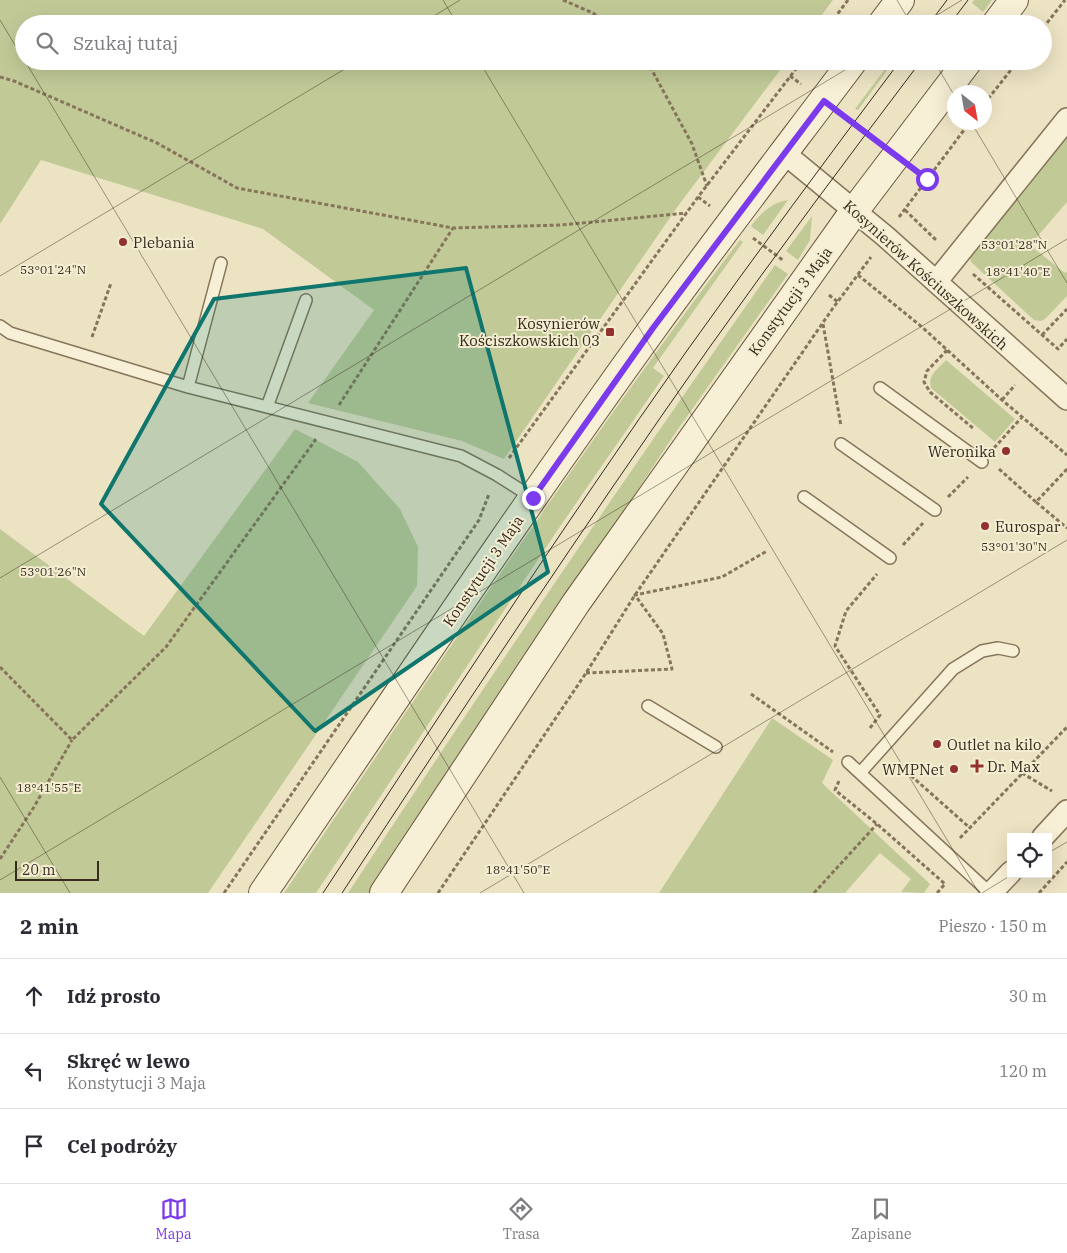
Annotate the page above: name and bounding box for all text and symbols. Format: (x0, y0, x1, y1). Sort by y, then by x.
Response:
search box (15, 15, 1052, 70)
icon: search (33, 29, 61, 57)
text: Szukaj tutaj (73, 31, 178, 55)
north arrow (947, 85, 992, 130)
route start (916, 168, 939, 191)
street label: Kosynierów Kościuszkowskich (840, 196, 1012, 354)
place label: Plebania (133, 233, 195, 252)
marker: Plebania (117, 236, 129, 248)
text: 53°01'28"N (981, 237, 1047, 252)
street label: Konstytucji 3 Maja (744, 243, 836, 359)
text: 53°01'24"N (20, 262, 86, 277)
text: 18°41'40"E (986, 264, 1050, 279)
place label: Kosynierów Kościszkowskich 03 (459, 314, 600, 350)
marker: Kosynierów Kościszkowskich 03 (604, 326, 616, 338)
place label: Weronika (928, 442, 996, 461)
marker: Weronika (1000, 445, 1012, 457)
route end (522, 487, 545, 510)
street label: Konstytucji 3 Maja (439, 512, 527, 630)
place label: Eurospar (995, 517, 1061, 536)
marker: Eurospar (979, 520, 991, 532)
text: 53°01'30"N (981, 539, 1047, 554)
text: 53°01'26"N (20, 564, 86, 579)
place label: Outlet na kilo (947, 735, 1041, 754)
marker: Outlet na kilo (931, 738, 943, 750)
place label: Dr. Max (987, 757, 1040, 776)
place label: WMPNet (882, 760, 944, 779)
marker: Dr. Max (971, 760, 983, 772)
marker: WMPNet (948, 763, 960, 775)
text: 18°41'55"E (17, 780, 81, 795)
map controls (1007, 833, 1052, 878)
button: locate (1007, 833, 1052, 878)
scale bar (15, 858, 99, 881)
text: 20 m (22, 861, 55, 879)
text: 18°41'50"E (486, 862, 550, 877)
text: 2 min (20, 912, 79, 940)
text: Pieszo · 150 m (939, 916, 1047, 936)
icon: ahead (20, 982, 48, 1010)
text: Idź prosto (67, 984, 161, 1008)
text: 30 m (1009, 986, 1047, 1006)
text: Skręć w lewo (67, 1049, 190, 1073)
icon: left (20, 1057, 48, 1085)
text: 120 m (999, 1061, 1047, 1081)
text: Konstytucji 3 Maja (67, 1073, 206, 1093)
icon: arrive (20, 1132, 48, 1160)
text: Cel podróży (67, 1134, 177, 1158)
tab: Mapa (156, 1195, 192, 1243)
tab: Trasa (503, 1195, 540, 1243)
tab: Zapisane (851, 1195, 911, 1243)

